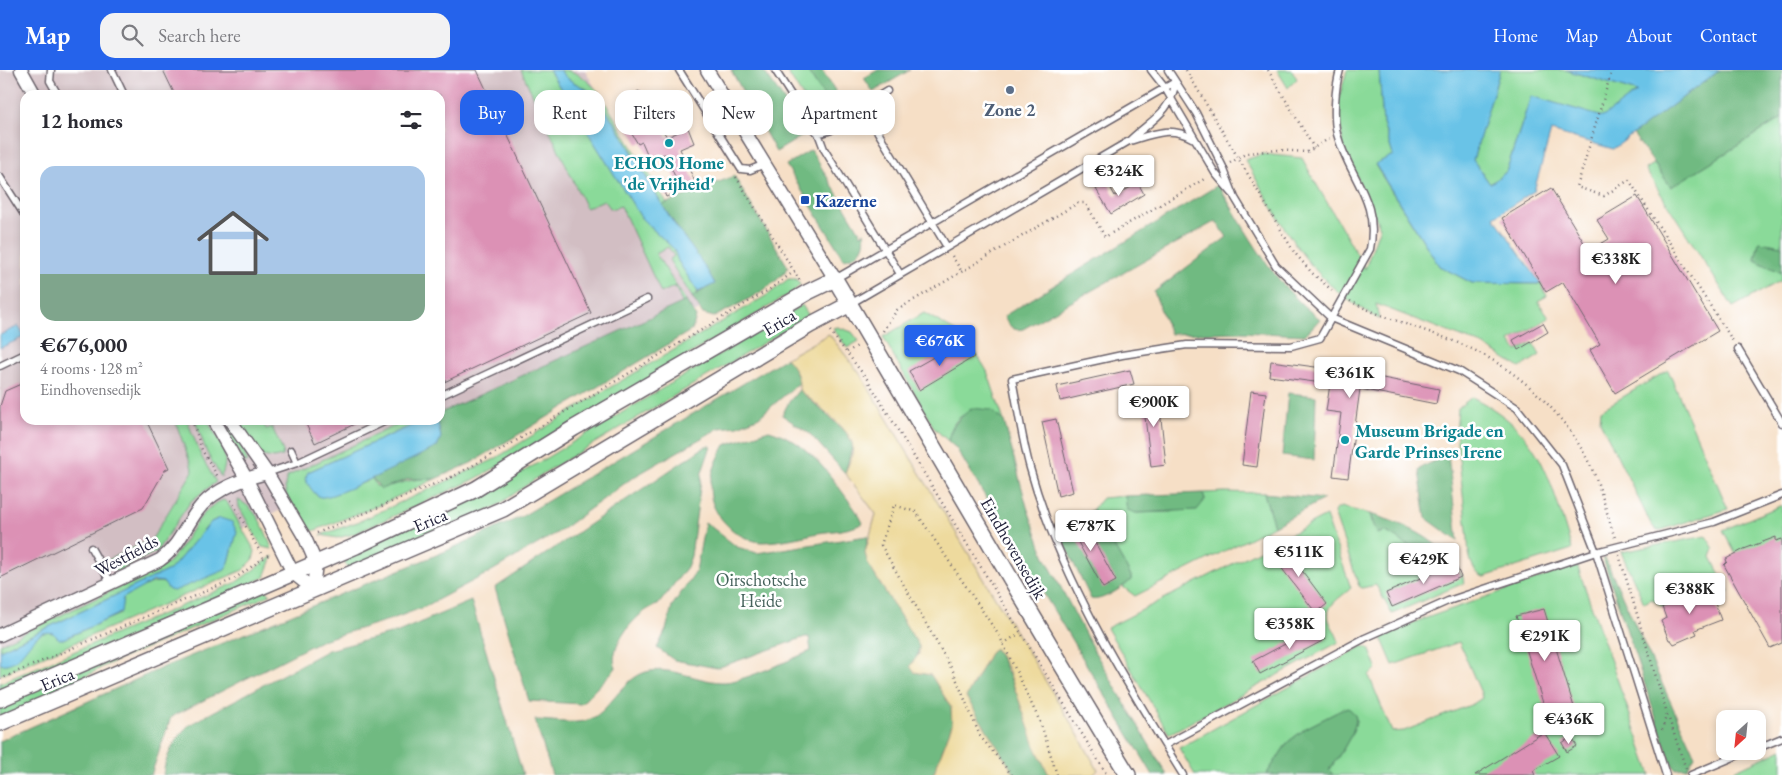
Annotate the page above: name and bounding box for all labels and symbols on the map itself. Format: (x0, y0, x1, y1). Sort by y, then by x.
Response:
marker: Zone 2 (1004, 84, 1016, 96)
place label: Zone 2 (984, 98, 1036, 121)
marker: ECHOS Home 'de Vrijheid' (663, 137, 675, 149)
place label: ECHOS Home 'de Vrijheid' (614, 151, 724, 195)
pin: €324K (1084, 154, 1154, 197)
place label: Kazerne (815, 189, 877, 212)
marker: Kazerne (799, 194, 811, 206)
pin: €338K (1581, 242, 1651, 285)
street label: Erica (758, 303, 801, 341)
pin: €676K (905, 324, 975, 367)
pin: €361K (1315, 356, 1385, 399)
pin: €900K (1119, 386, 1189, 428)
place label: Museum Brigade en Garde Prinses Irene (1355, 419, 1504, 463)
marker: Museum Brigade en Garde Prinses Irene (1339, 434, 1351, 446)
street label: Eindhovensedijk (976, 493, 1053, 603)
street label: Erica (409, 502, 451, 537)
pin: €787K (1056, 510, 1126, 552)
street label: Westfields (90, 529, 162, 581)
pin: €511K (1264, 536, 1334, 578)
pin: €429K (1389, 542, 1459, 585)
park label: Oirschotsche Heide (716, 568, 806, 612)
pin: €388K (1655, 572, 1725, 615)
pin: €358K (1255, 608, 1325, 650)
pin: €291K (1510, 620, 1580, 662)
street label: Erica (36, 661, 78, 696)
pin: €436K (1534, 702, 1604, 745)
north arrow (1716, 710, 1766, 760)

